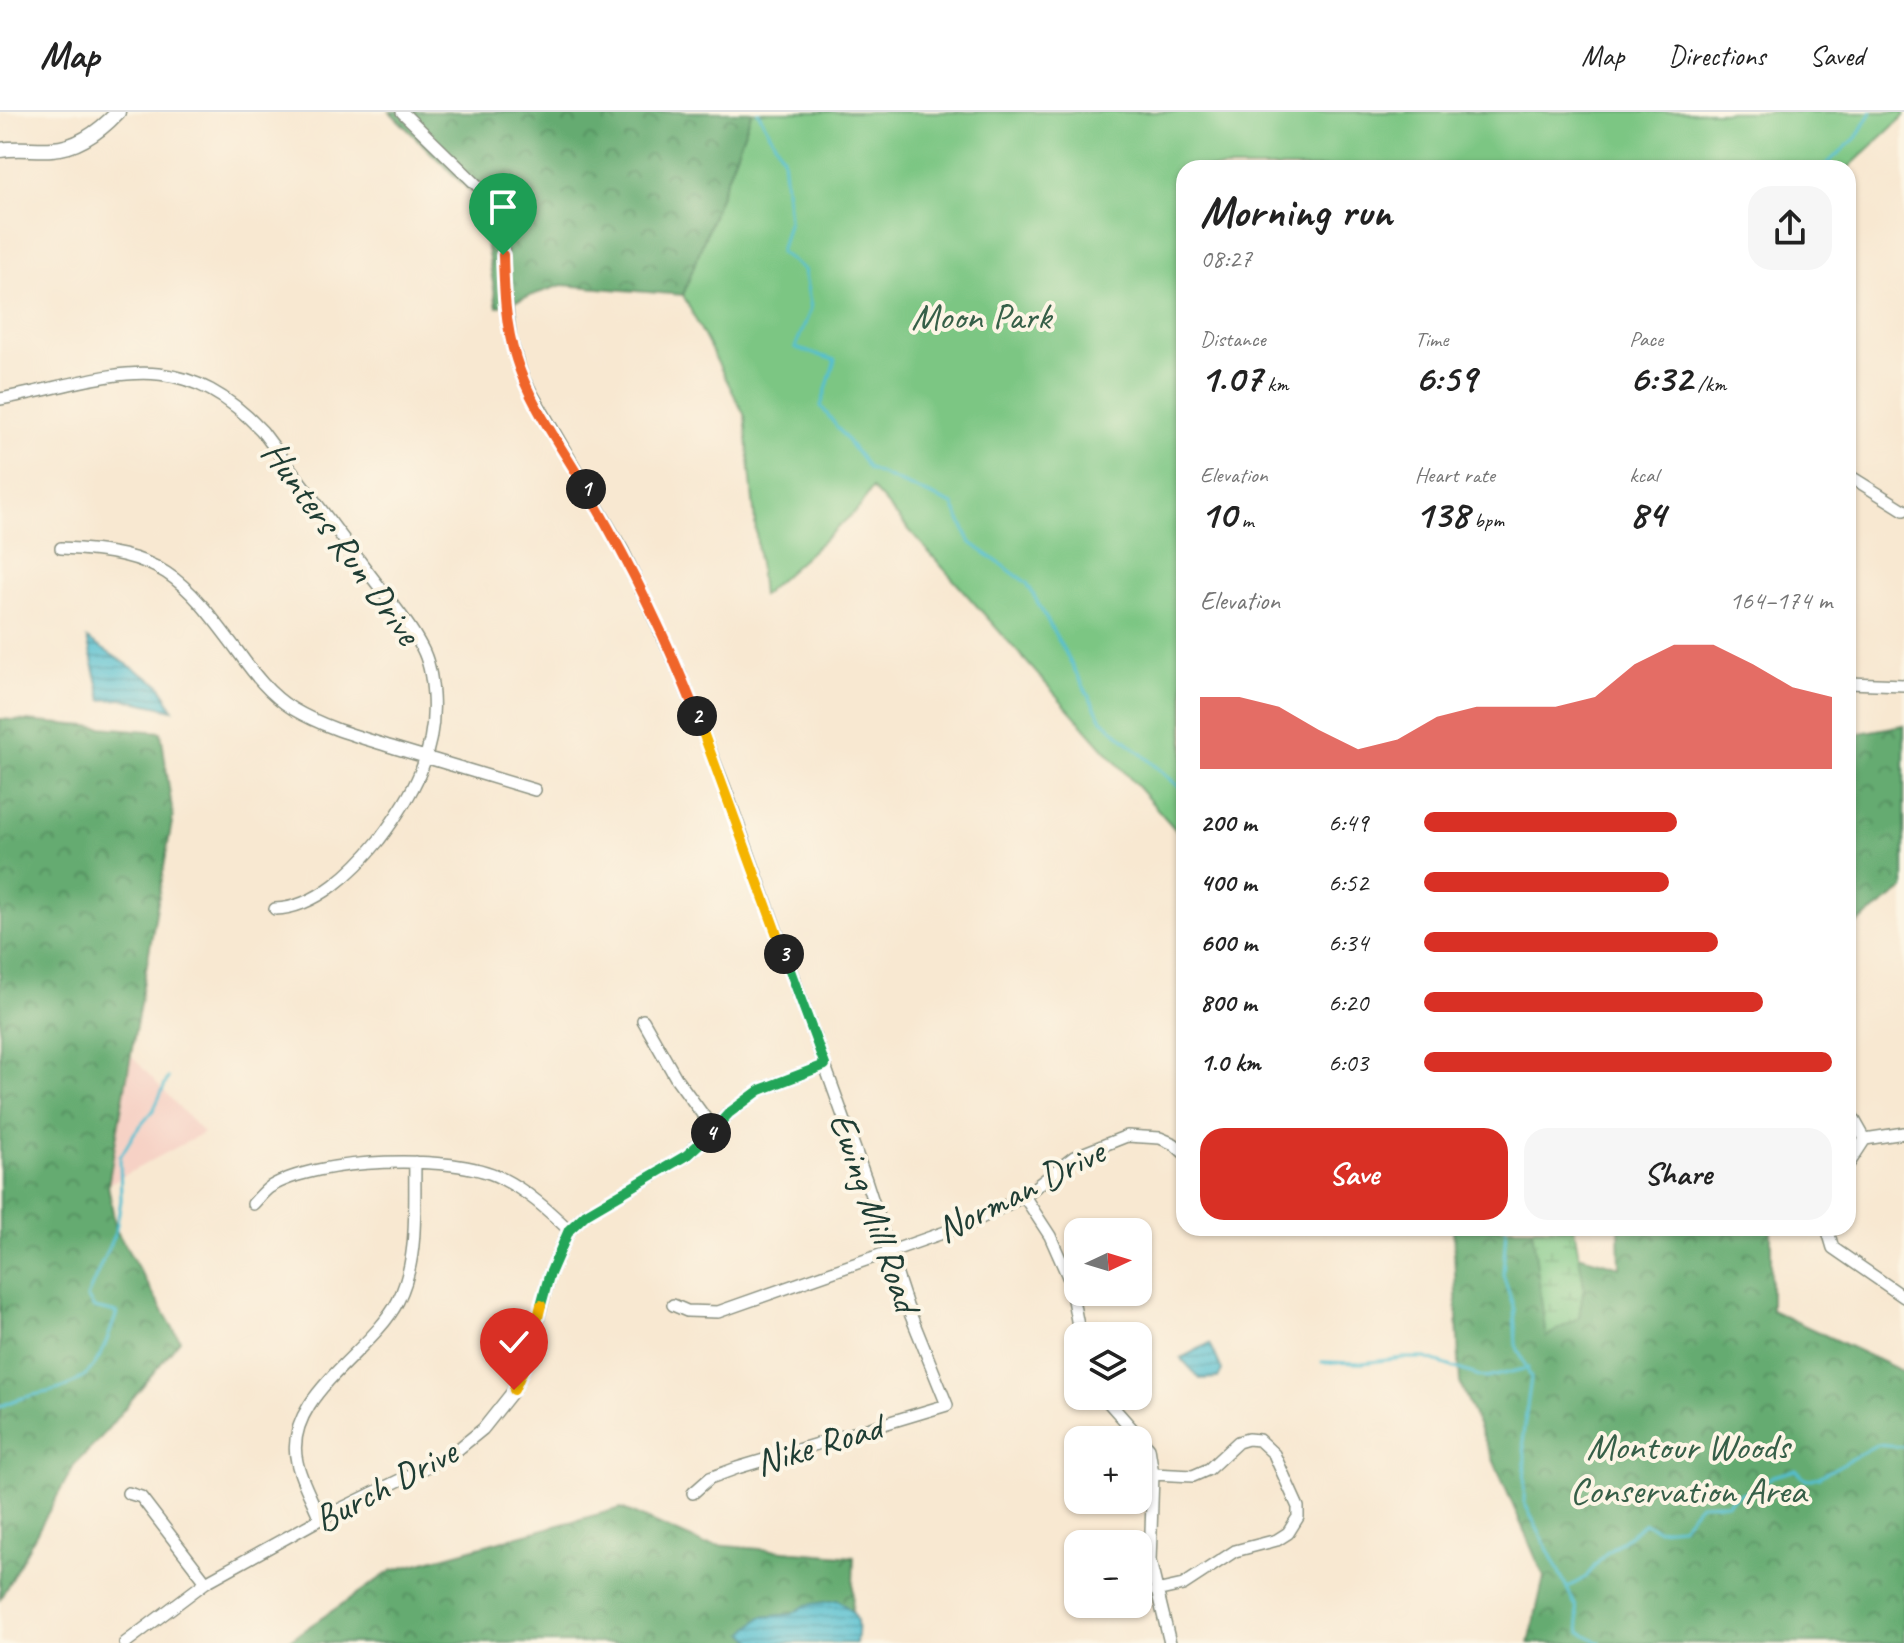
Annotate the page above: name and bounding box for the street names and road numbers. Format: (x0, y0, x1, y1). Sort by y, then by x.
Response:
street label: Hunters Run Drive (252, 431, 433, 656)
street label: Ewing Mill Road (819, 1107, 932, 1322)
street label: Norman Drive (928, 1127, 1115, 1253)
street label: Nike Road (749, 1401, 893, 1486)
street label: Burch Drive (306, 1427, 467, 1543)

